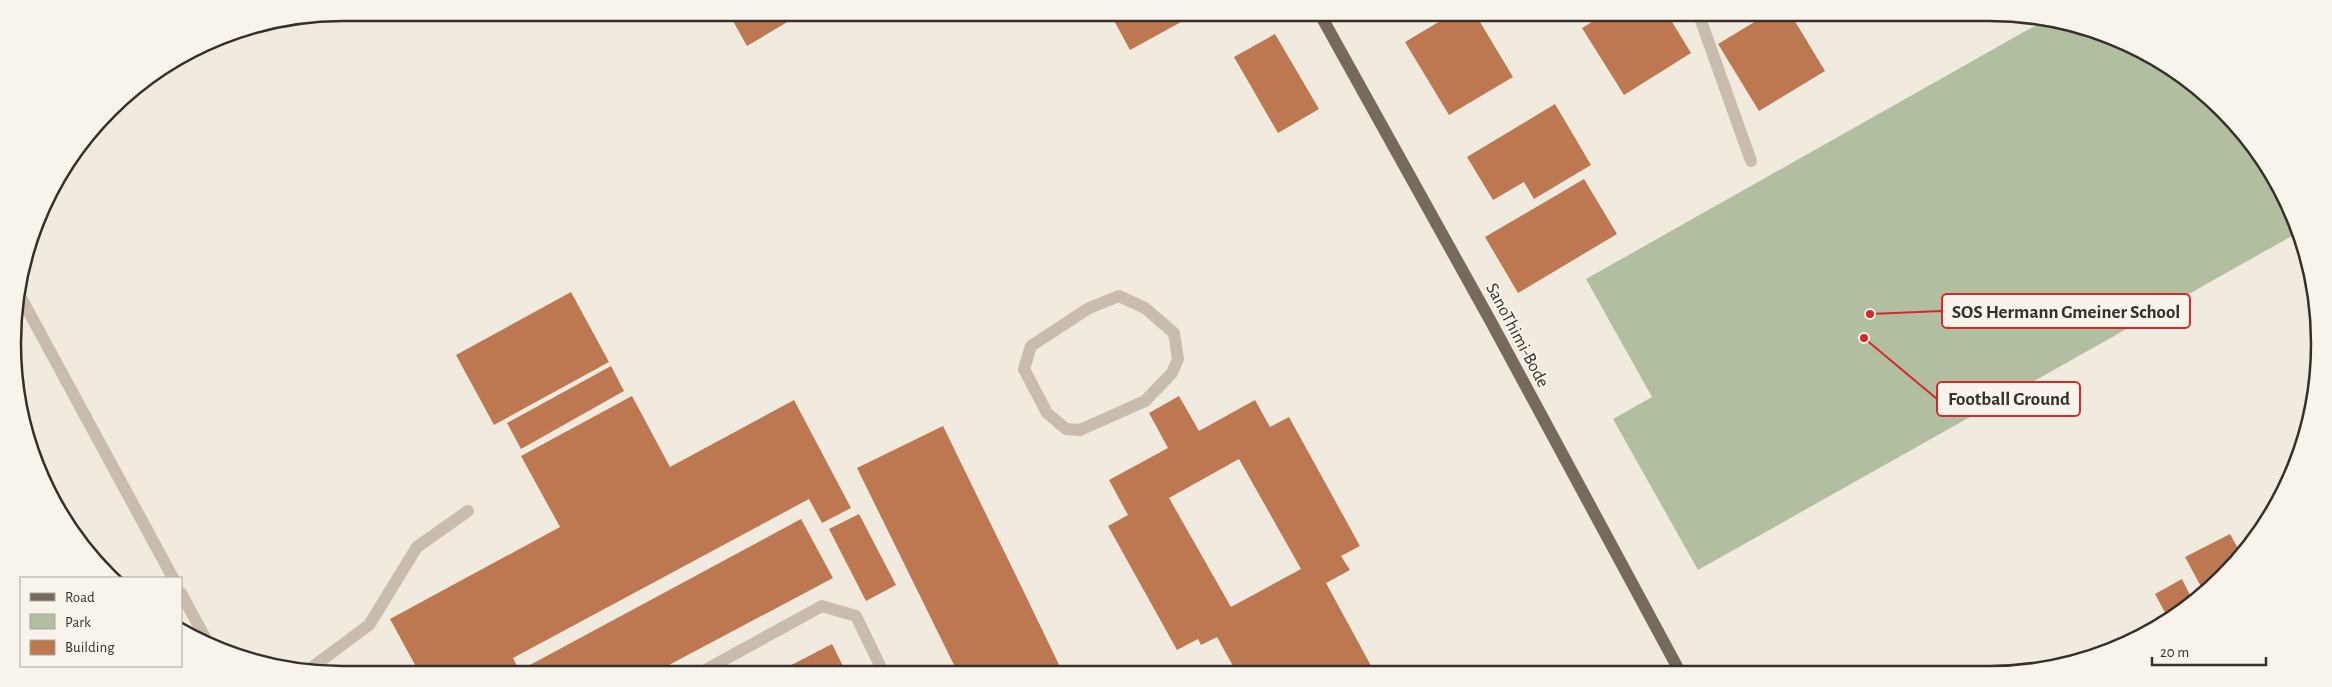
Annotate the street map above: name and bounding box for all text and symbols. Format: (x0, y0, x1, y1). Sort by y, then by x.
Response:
street label: SanoThimi-Bode (1482, 280, 1552, 391)
callout: SOS Hermann Gmeiner School (1942, 294, 2190, 328)
text: SOS Hermann Gmeiner School (1952, 303, 2180, 322)
callout: Football Ground (1937, 382, 2080, 416)
text: Football Ground (1948, 390, 2070, 409)
legend (20, 577, 182, 667)
text: Road (65, 590, 95, 605)
text: Park (65, 615, 91, 630)
scale bar (2152, 634, 2266, 666)
text: Building (65, 640, 115, 655)
text: 20 m (2160, 645, 2189, 660)

